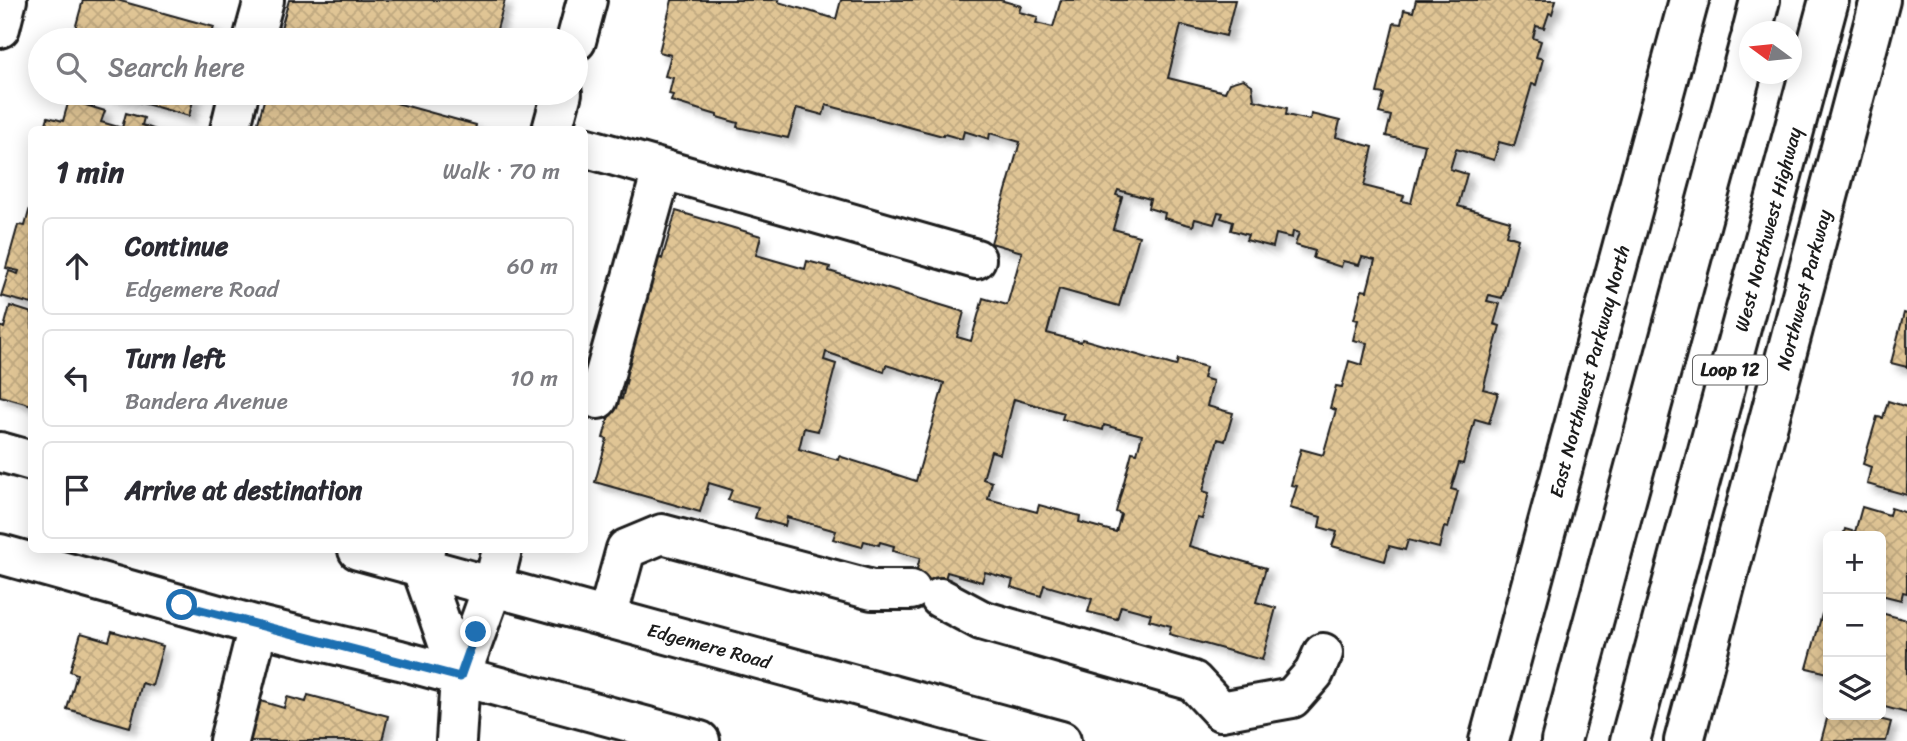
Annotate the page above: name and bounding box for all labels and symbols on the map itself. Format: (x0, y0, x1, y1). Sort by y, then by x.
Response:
north arrow (1739, 21, 1802, 84)
street label: West Northwest Highway (1724, 123, 1811, 335)
street label: Northwest Parkway (1766, 206, 1840, 373)
street label: East Northwest Parkway North (1539, 241, 1639, 501)
road number: Loop 12 (1693, 356, 1767, 384)
route start (166, 589, 197, 620)
street label: Edgemere Road (644, 613, 776, 678)
route end (460, 616, 491, 647)

